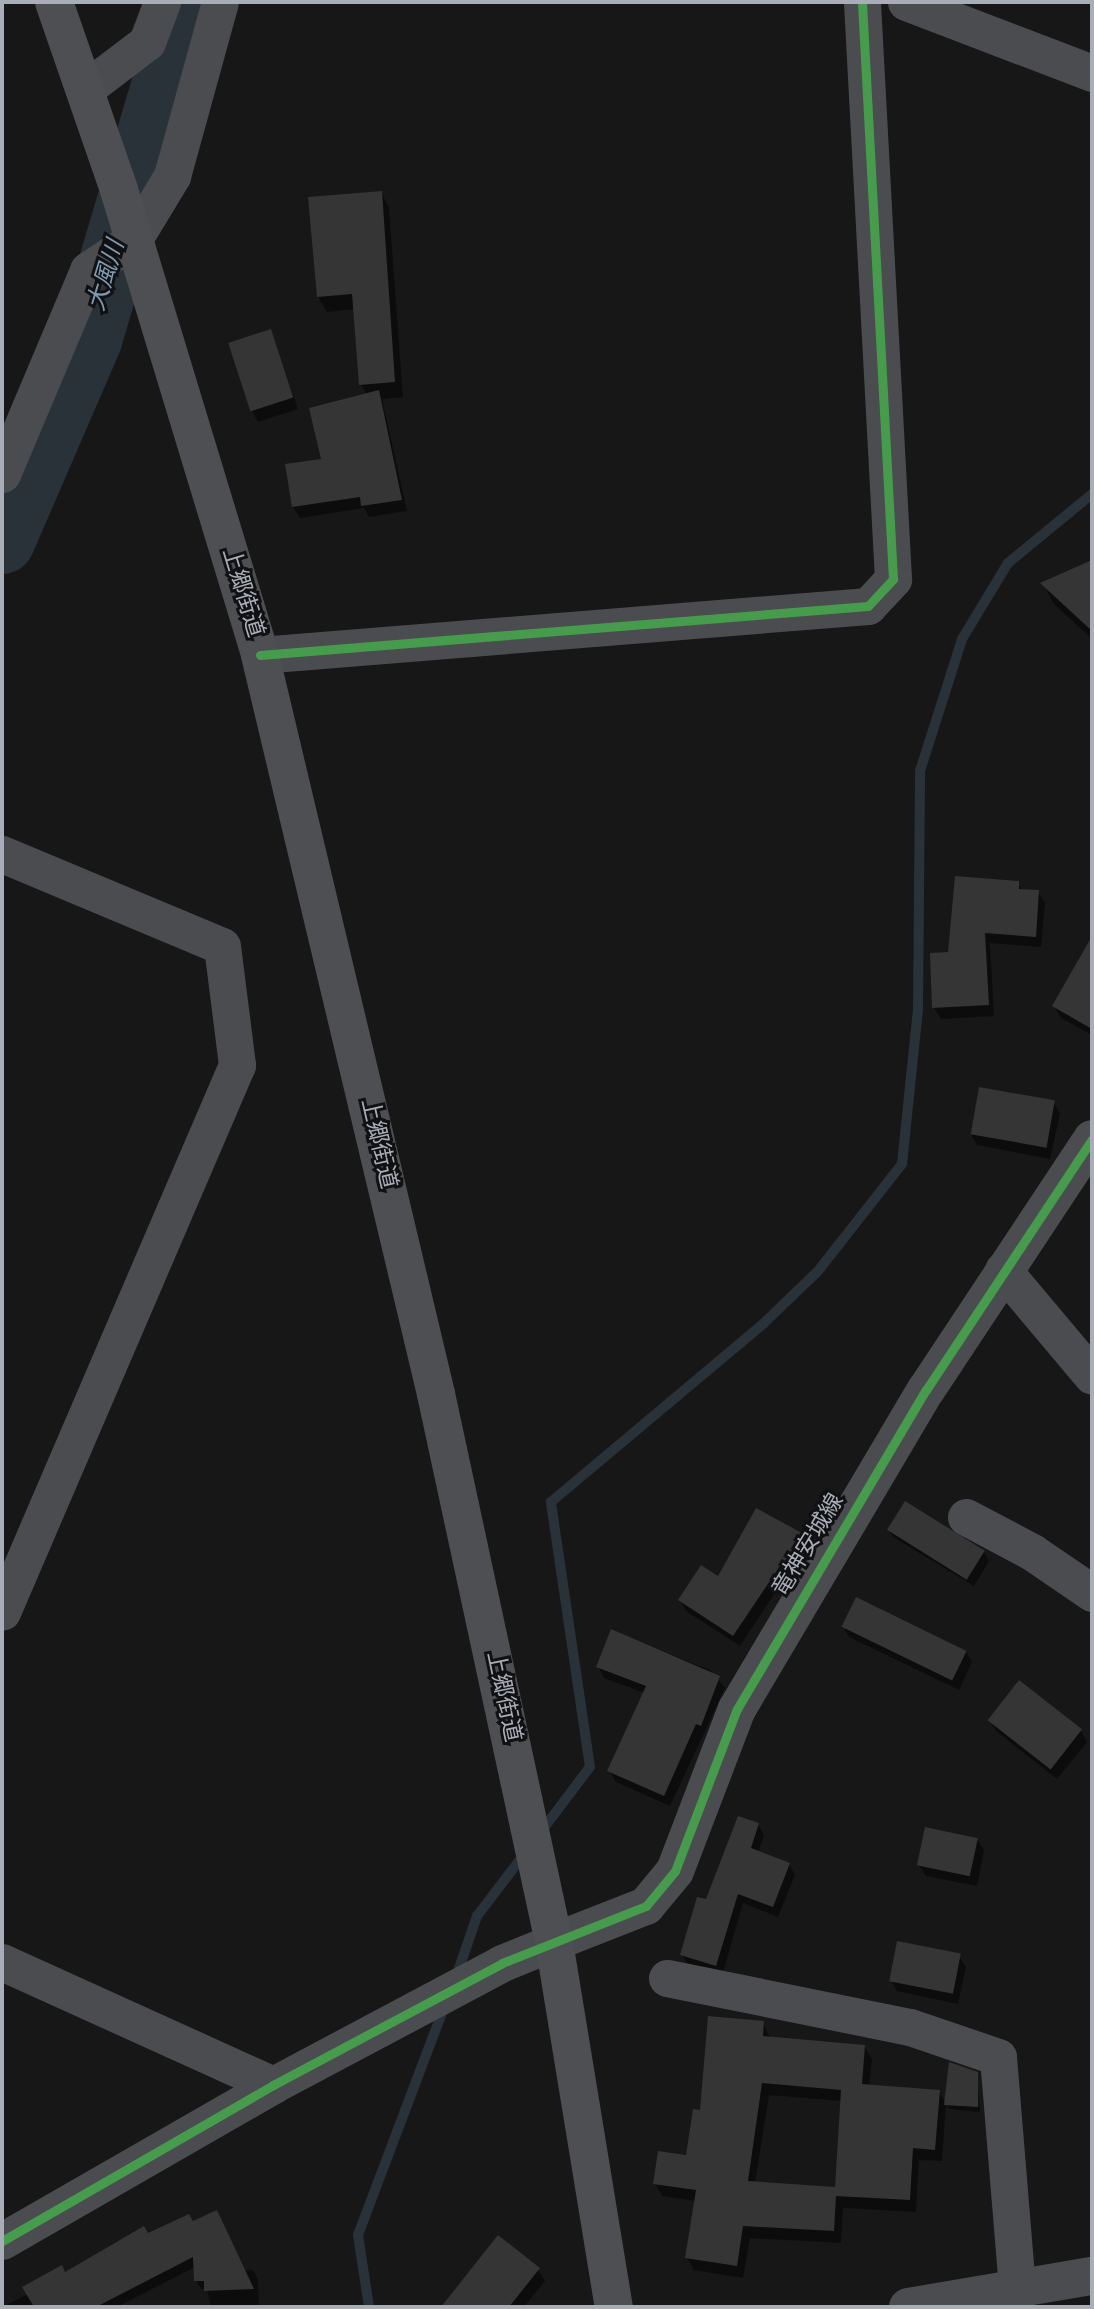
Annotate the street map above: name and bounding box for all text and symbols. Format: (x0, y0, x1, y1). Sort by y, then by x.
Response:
water label: 大風川 (84, 237, 132, 315)
street label: 上郷街道 (214, 545, 268, 641)
street label: 上郷街道 (353, 1096, 401, 1192)
street label: 竜神安城線 (769, 1490, 851, 1602)
street label: 上郷街道 (479, 1649, 525, 1745)

